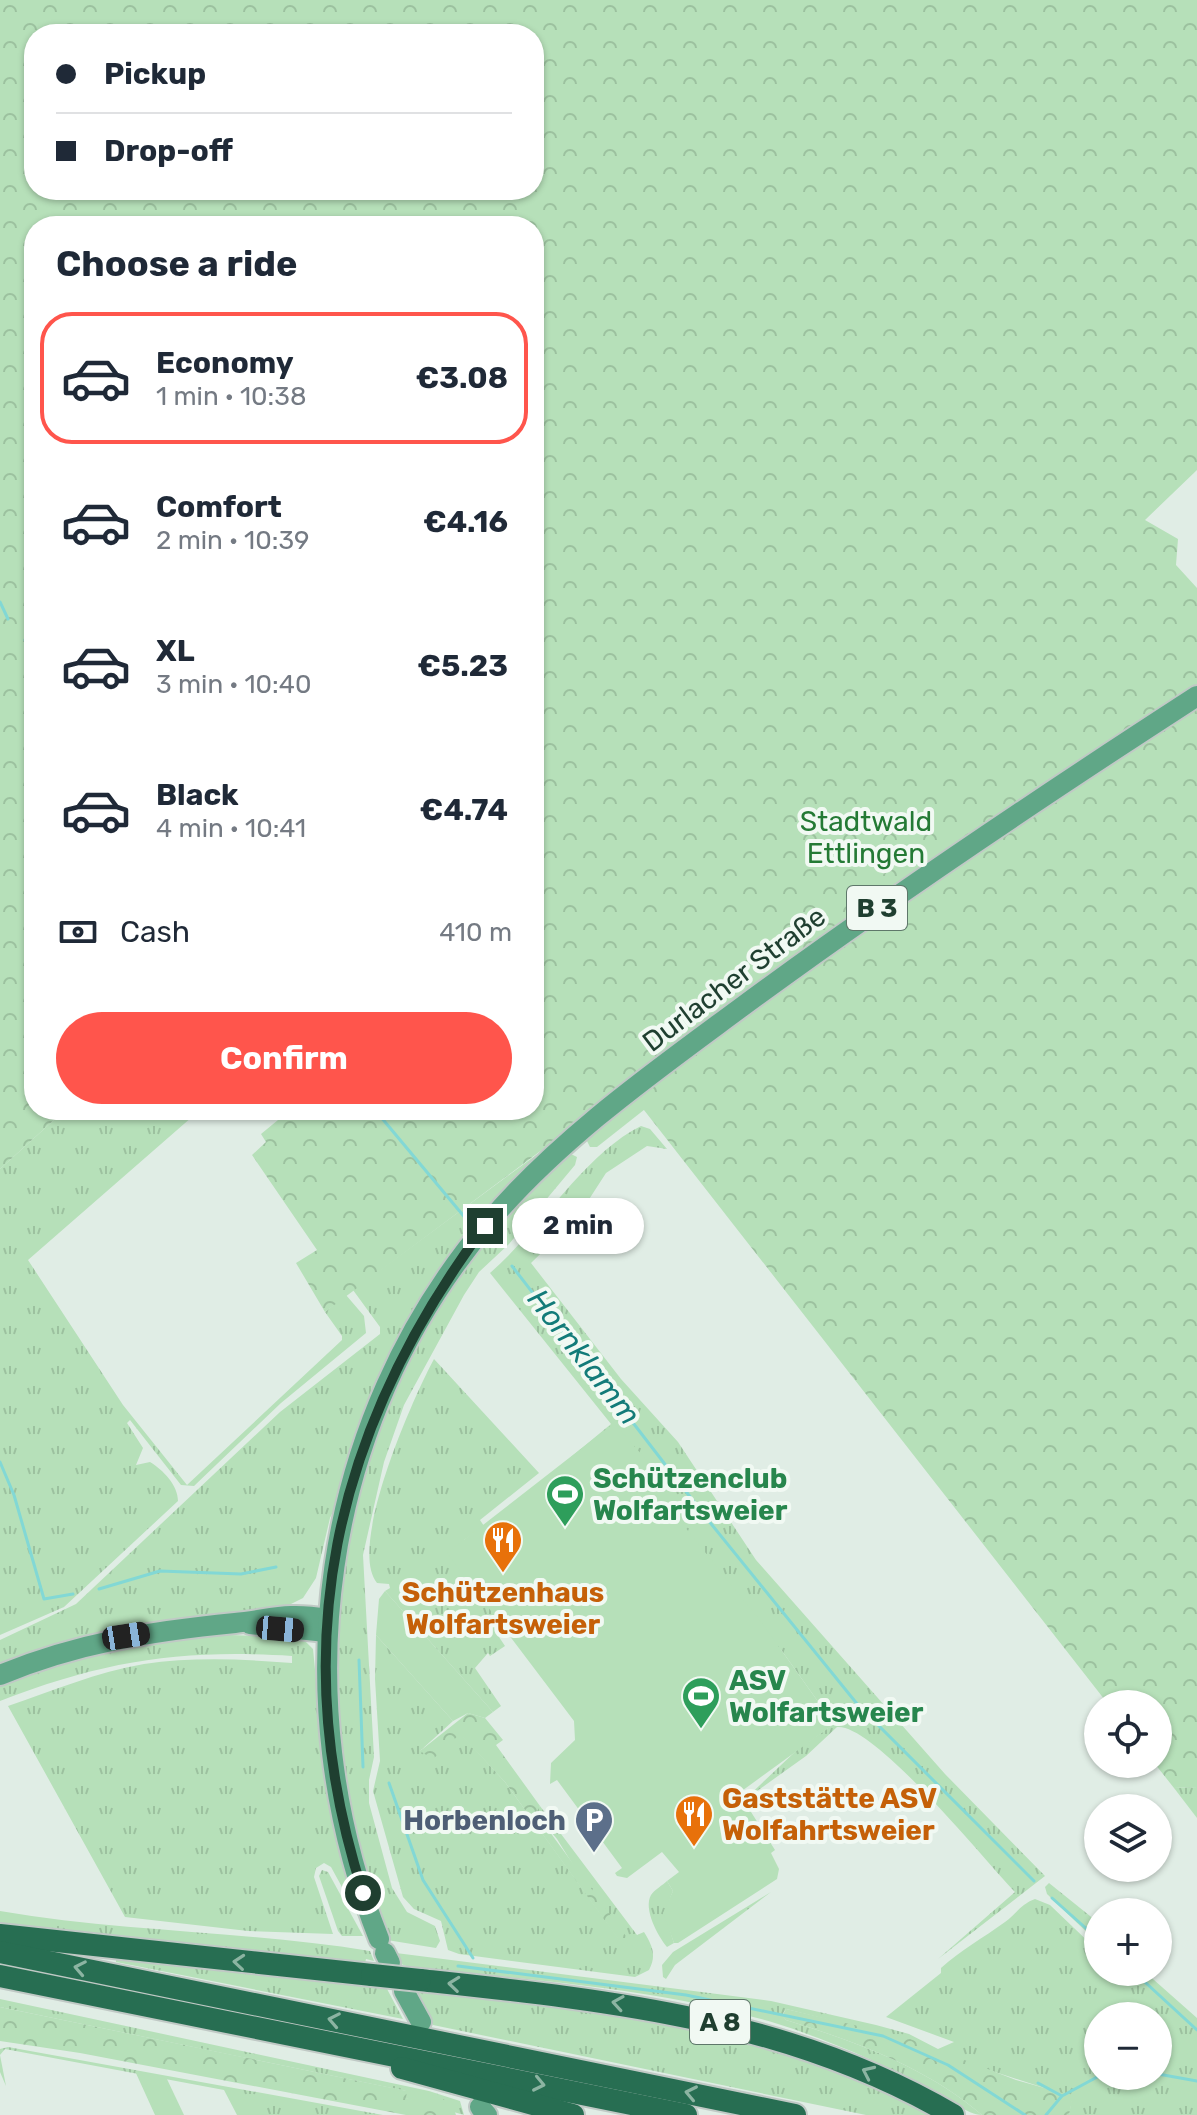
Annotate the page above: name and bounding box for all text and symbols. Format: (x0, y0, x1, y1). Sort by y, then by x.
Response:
text: Pickup (104, 56, 206, 92)
text: Drop-off (104, 133, 233, 169)
text: Choose a ride (56, 242, 297, 285)
icon: car (60, 342, 132, 414)
text: Economy (156, 345, 294, 381)
text: €3.08 (416, 360, 508, 396)
text: 1 min · 10:38 (156, 381, 306, 412)
icon: car (60, 486, 132, 558)
text: Comfort (156, 489, 282, 525)
text: €4.16 (423, 504, 508, 540)
text: 2 min · 10:39 (156, 525, 309, 556)
icon: car (60, 630, 132, 702)
text: XL (156, 633, 195, 669)
text: €5.23 (417, 648, 508, 684)
text: 3 min · 10:40 (156, 669, 311, 700)
icon: car (60, 774, 132, 846)
text: Black (156, 777, 239, 813)
text: €4.74 (420, 792, 508, 828)
park label: Stadtwald Ettlingen (800, 805, 932, 870)
text: 4 min · 10:41 (156, 813, 306, 844)
road number: B 3 (847, 886, 907, 930)
street label: Durlacher Straße (636, 899, 832, 1059)
icon: cash (56, 910, 100, 954)
text: Cash (120, 914, 190, 950)
text: 410 m (439, 917, 512, 948)
button: Confirm (56, 1012, 512, 1104)
callout: 2 min (513, 1198, 645, 1254)
route end (467, 1208, 503, 1244)
text: 2 min (543, 1210, 613, 1241)
water label: Hornklamm (520, 1282, 648, 1432)
place label: Schützenclub Wolfartsweier (593, 1462, 788, 1527)
sports icon: Schützenclub Wolfartsweier (544, 1473, 586, 1528)
restaurant icon: Schützenhaus Wolfartsweier (482, 1519, 524, 1574)
place label: Schützenhaus Wolfartsweier (402, 1576, 604, 1641)
car (255, 1615, 305, 1643)
car (100, 1620, 152, 1652)
place label: ASV Wolfartsweier (729, 1664, 924, 1729)
sports icon: ASV Wolfartsweier (680, 1675, 722, 1730)
map controls (1084, 1690, 1172, 2090)
button: locate (1084, 1690, 1172, 1778)
place label: Gaststätte ASV Wolfahrtsweier (722, 1782, 937, 1847)
restaurant icon: Gaststätte ASV Wolfahrtsweier (673, 1793, 715, 1848)
button: layers (1084, 1794, 1172, 1882)
parking icon: Horbenloch (573, 1799, 615, 1854)
place label: Horbenloch (403, 1804, 566, 1837)
route start (345, 1875, 381, 1911)
button: + (1084, 1898, 1172, 1986)
one-way arrow (232, 1953, 245, 1970)
one-way arrow (73, 1960, 87, 1977)
one-way arrow (447, 1975, 460, 1992)
one-way arrow (611, 1995, 625, 2012)
road number: A 8 (690, 2000, 750, 2044)
button: − (1084, 2002, 1172, 2090)
one-way arrow (328, 2012, 341, 2029)
one-way arrow (861, 2066, 876, 2082)
one-way arrow (532, 2075, 545, 2092)
one-way arrow (685, 2086, 698, 2103)

